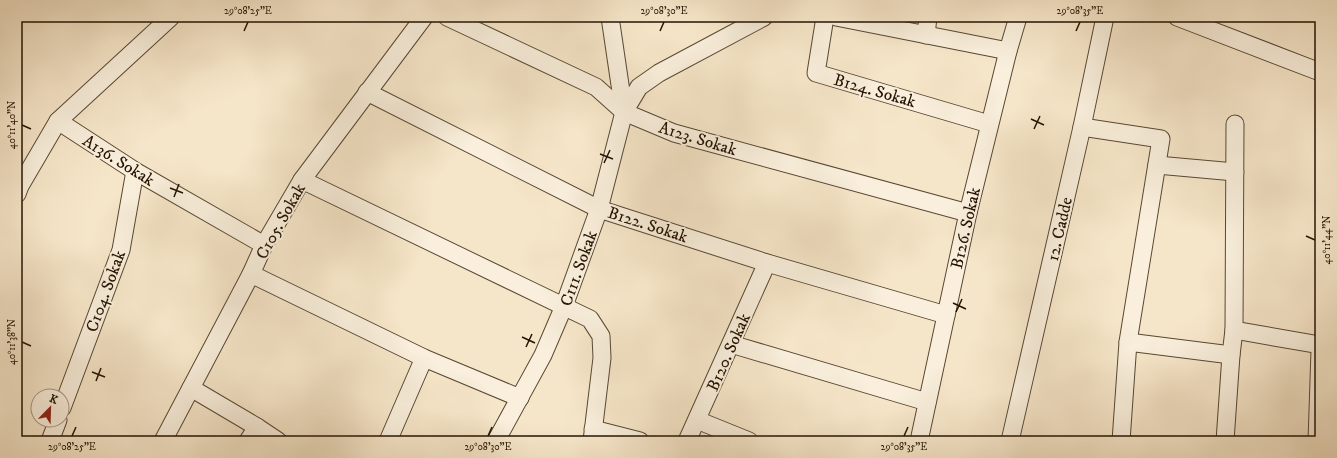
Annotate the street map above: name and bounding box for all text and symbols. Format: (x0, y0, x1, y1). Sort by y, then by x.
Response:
text: 29°08'25"E (224, 5, 272, 17)
text: 29°08'30"E (640, 5, 688, 17)
text: 29°08'35"E (1057, 5, 1103, 17)
street label: B124. Sokak (831, 69, 919, 113)
text: 40°11'40"N (6, 101, 18, 149)
street label: A123. Sokak (656, 117, 740, 161)
street label: A136. Sokak (78, 130, 159, 192)
street label: C105. Sokak (251, 179, 311, 263)
street label: B126. Sokak (946, 185, 986, 271)
street label: 12. Cadde (1042, 195, 1078, 263)
street label: B122. Sokak (605, 202, 691, 248)
text: 40°11'44"N (1321, 216, 1333, 264)
street label: C111. Sokak (555, 227, 603, 309)
street label: C104. Sokak (81, 247, 131, 335)
street label: B120. Sokak (702, 309, 756, 395)
text: 40°11'38"N (6, 319, 18, 365)
north arrow (30, 388, 70, 428)
text: K (47, 392, 60, 408)
text: 29°08'25"E (48, 441, 96, 453)
text: 29°08'30"E (464, 441, 512, 453)
text: 29°08'35"E (881, 441, 927, 453)

